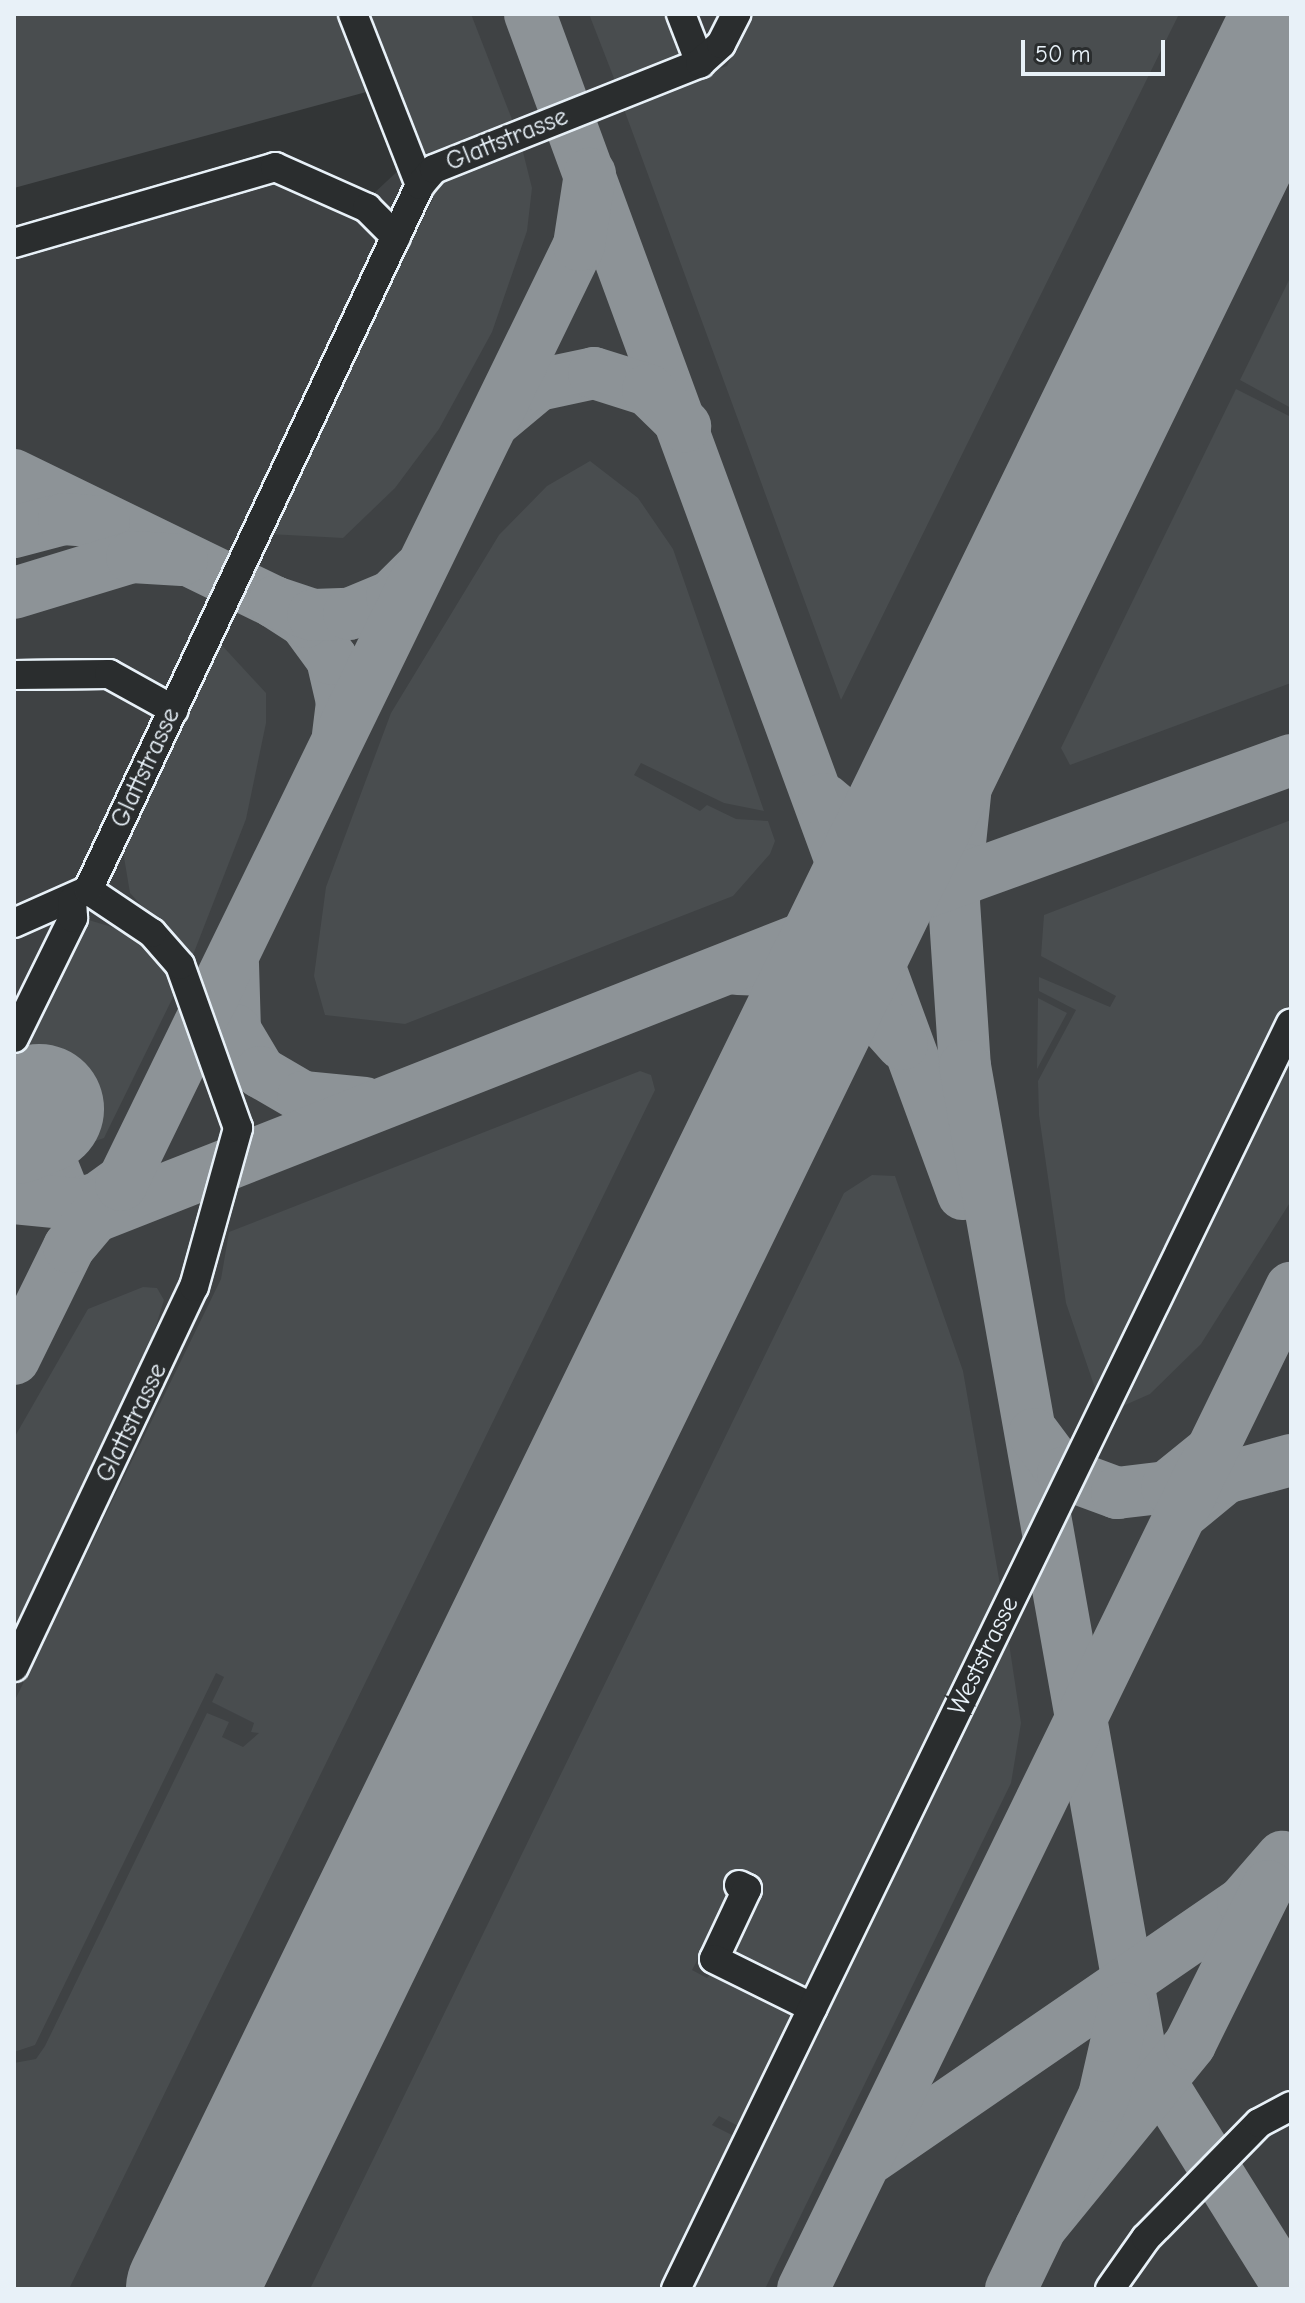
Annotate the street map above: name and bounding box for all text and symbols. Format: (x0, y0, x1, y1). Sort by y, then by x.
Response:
scale bar (1025, 24, 1169, 74)
text: 50 m (1035, 40, 1091, 68)
street label: Glattstrasse (442, 101, 572, 179)
street label: Glattstrasse (105, 703, 187, 833)
street label: Glattstrasse (90, 1358, 174, 1488)
street label: Weststrasse (942, 1592, 1026, 1720)

